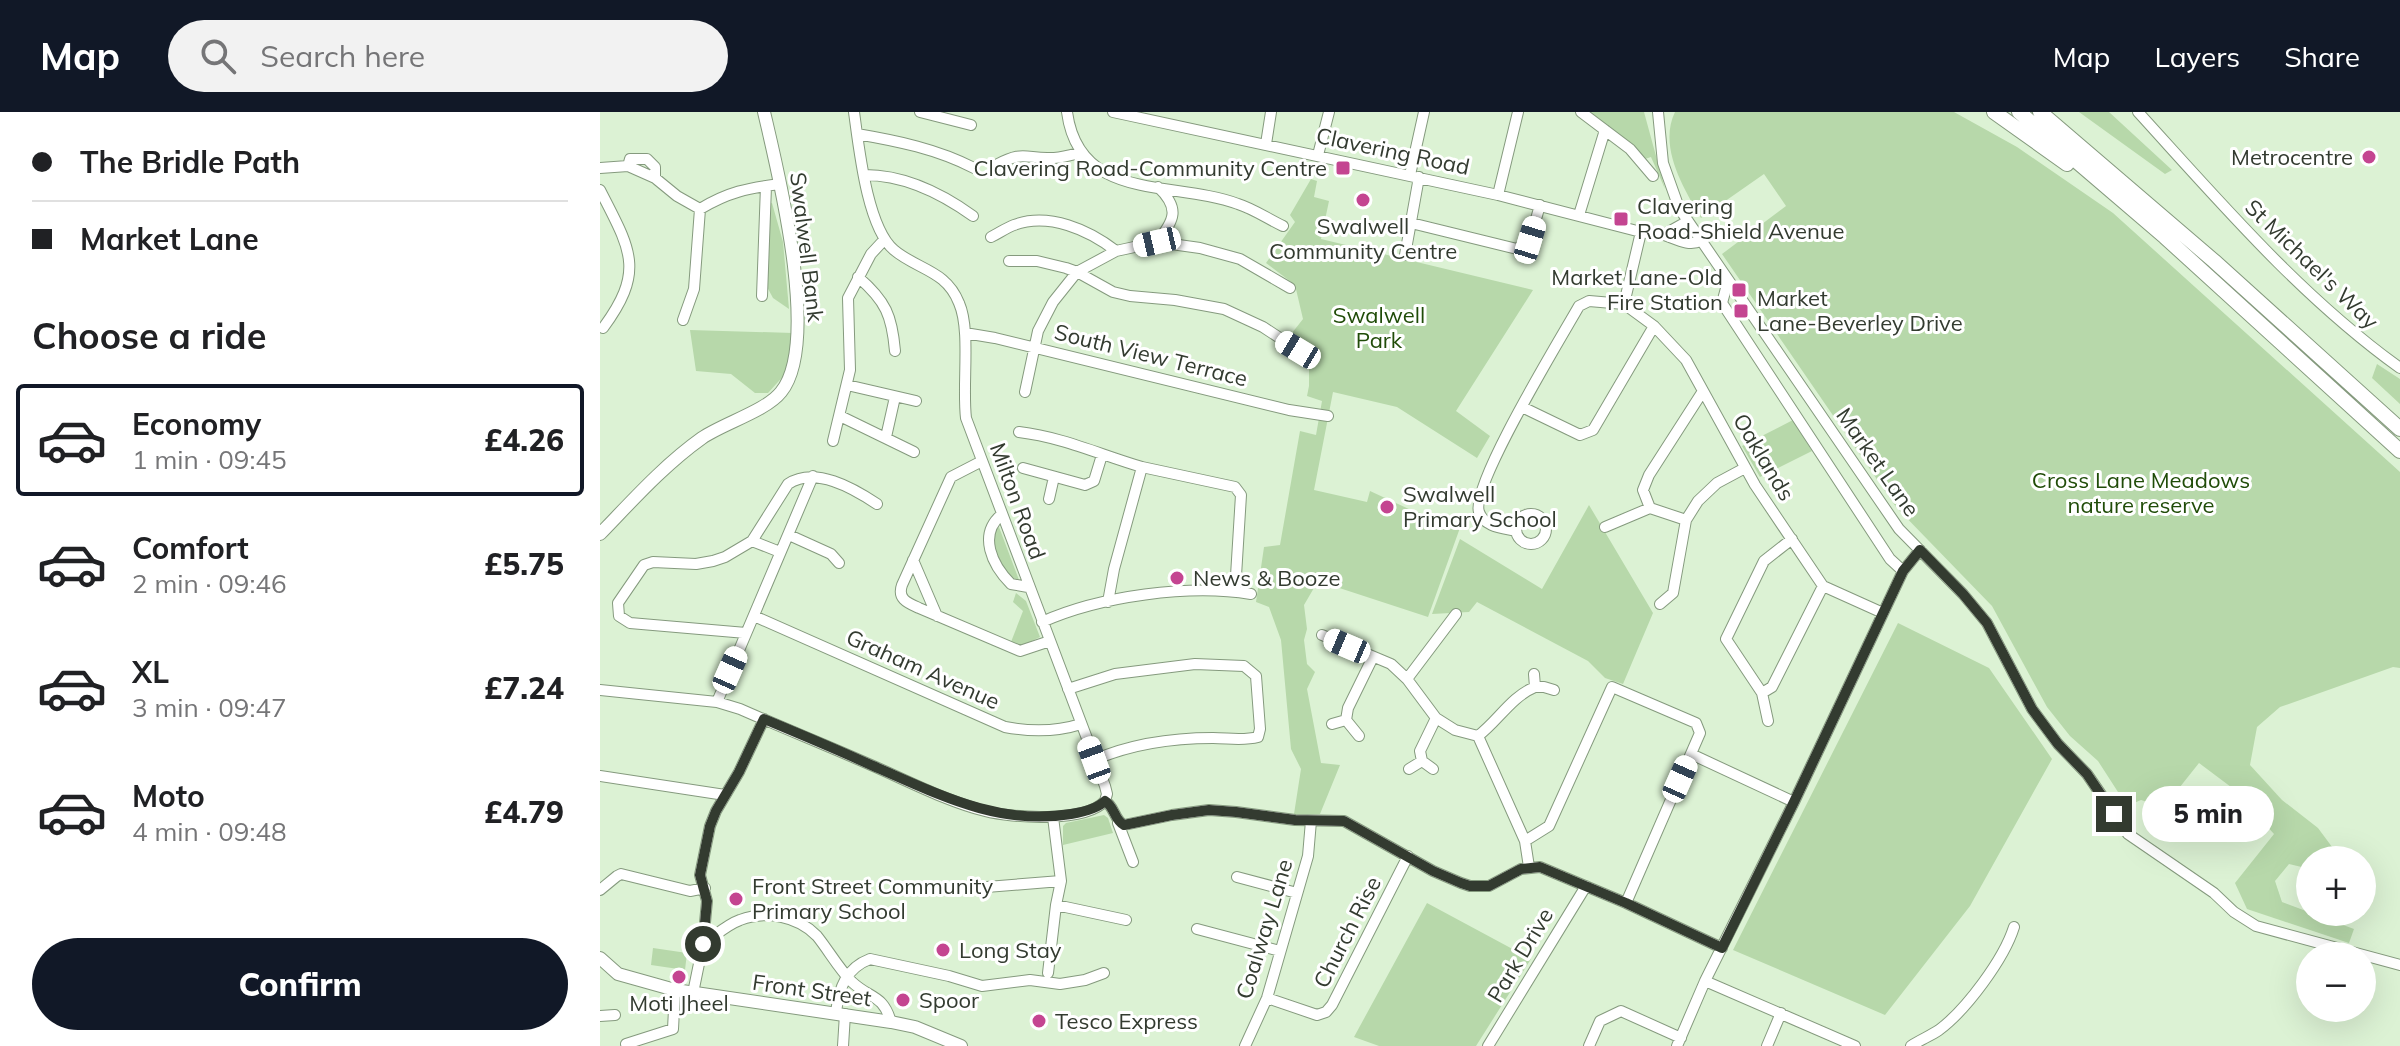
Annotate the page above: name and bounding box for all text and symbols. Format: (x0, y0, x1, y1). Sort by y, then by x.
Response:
search box (168, 20, 728, 92)
text: Map (40, 32, 120, 80)
icon: search (196, 34, 240, 78)
text: Search here (260, 37, 425, 75)
text: Map (2053, 39, 2110, 74)
text: Layers (2154, 39, 2240, 74)
text: Share (2284, 39, 2360, 74)
street label: Clavering Road (1314, 121, 1472, 181)
text: The Bridle Path (80, 143, 300, 181)
place label: Metrocentre (2231, 143, 2353, 171)
marker: Metrocentre (2360, 148, 2378, 166)
place label: Clavering Road-Community Centre (973, 154, 1327, 182)
marker: Clavering Road-Community Centre (1334, 159, 1352, 177)
street label: Swalwell Bank (784, 171, 830, 324)
marker: Swalwell Community Centre (1354, 191, 1372, 209)
place label: Clavering Road-Shield Avenue (1637, 192, 1845, 245)
street label: St Michael's Way (2239, 193, 2385, 335)
marker: Clavering Road-Shield Avenue (1612, 210, 1630, 228)
place label: Swalwell Community Centre (1269, 212, 1457, 265)
car (1512, 214, 1548, 266)
text: Market Lane (80, 220, 259, 258)
car (1131, 225, 1183, 259)
place label: Market Lane-Old Fire Station (1551, 263, 1723, 316)
marker: Market Lane-Old Fire Station (1730, 281, 1748, 299)
place label: Market Lane-Beverley Drive (1757, 284, 1963, 337)
park label: Swalwell Park (1333, 301, 1425, 354)
marker: Market Lane-Beverley Drive (1732, 302, 1750, 320)
text: Choose a ride (32, 313, 266, 358)
street label: South View Terrace (1052, 317, 1250, 393)
car (1271, 327, 1325, 373)
street label: Market Lane (1830, 402, 1926, 522)
icon: car (36, 404, 108, 476)
text: Economy (132, 405, 261, 443)
street label: Oaklands (1727, 408, 1801, 506)
text: £4.26 (484, 421, 564, 459)
street label: Milton Road (984, 439, 1052, 563)
text: 1 min · 09:45 (132, 443, 287, 476)
park label: Cross Lane Meadows nature reserve (2032, 466, 2250, 519)
place label: Swalwell Primary School (1403, 480, 1557, 533)
marker: Swalwell Primary School (1378, 498, 1396, 516)
icon: car (36, 528, 108, 600)
text: Comfort (132, 529, 249, 567)
text: £5.75 (484, 545, 564, 583)
place label: News & Booze (1193, 564, 1340, 592)
text: 2 min · 09:46 (132, 567, 287, 600)
marker: News & Booze (1168, 569, 1186, 587)
street label: Graham Avenue (842, 623, 1004, 715)
car (1320, 626, 1374, 666)
car (709, 643, 751, 697)
icon: car (36, 652, 108, 724)
text: XL (132, 653, 169, 691)
text: £7.24 (484, 669, 564, 707)
text: 3 min · 09:47 (132, 691, 287, 724)
car (1075, 733, 1113, 787)
car (1659, 752, 1701, 806)
icon: car (36, 776, 108, 848)
text: Moto (132, 777, 205, 815)
callout: 5 min (2142, 786, 2274, 842)
text: £4.79 (484, 793, 564, 831)
route end (2096, 796, 2132, 832)
text: 5 min (2173, 797, 2243, 830)
text: 4 min · 09:48 (132, 815, 287, 848)
map controls (2296, 846, 2376, 1022)
button: + (2296, 846, 2376, 926)
street label: Coalway Lane (1229, 856, 1299, 1002)
place label: Front Street Community Primary School (752, 872, 994, 925)
street label: Church Rise (1307, 872, 1387, 992)
marker: Front Street Community Primary School (727, 890, 745, 908)
street label: Park Drive (1481, 903, 1559, 1007)
route start (685, 926, 721, 962)
place label: Long Stay (959, 936, 1062, 964)
button: Confirm (32, 938, 568, 1030)
marker: Long Stay (934, 941, 952, 959)
button: − (2296, 942, 2376, 1022)
marker: Moti Jheel (670, 968, 688, 986)
street label: Front Street (751, 968, 874, 1012)
place label: Spoor (919, 986, 979, 1014)
place label: Moti Jheel (629, 989, 729, 1017)
marker: Spoor (894, 991, 912, 1009)
place label: Tesco Express (1055, 1007, 1198, 1035)
marker: Tesco Express (1030, 1012, 1048, 1030)

